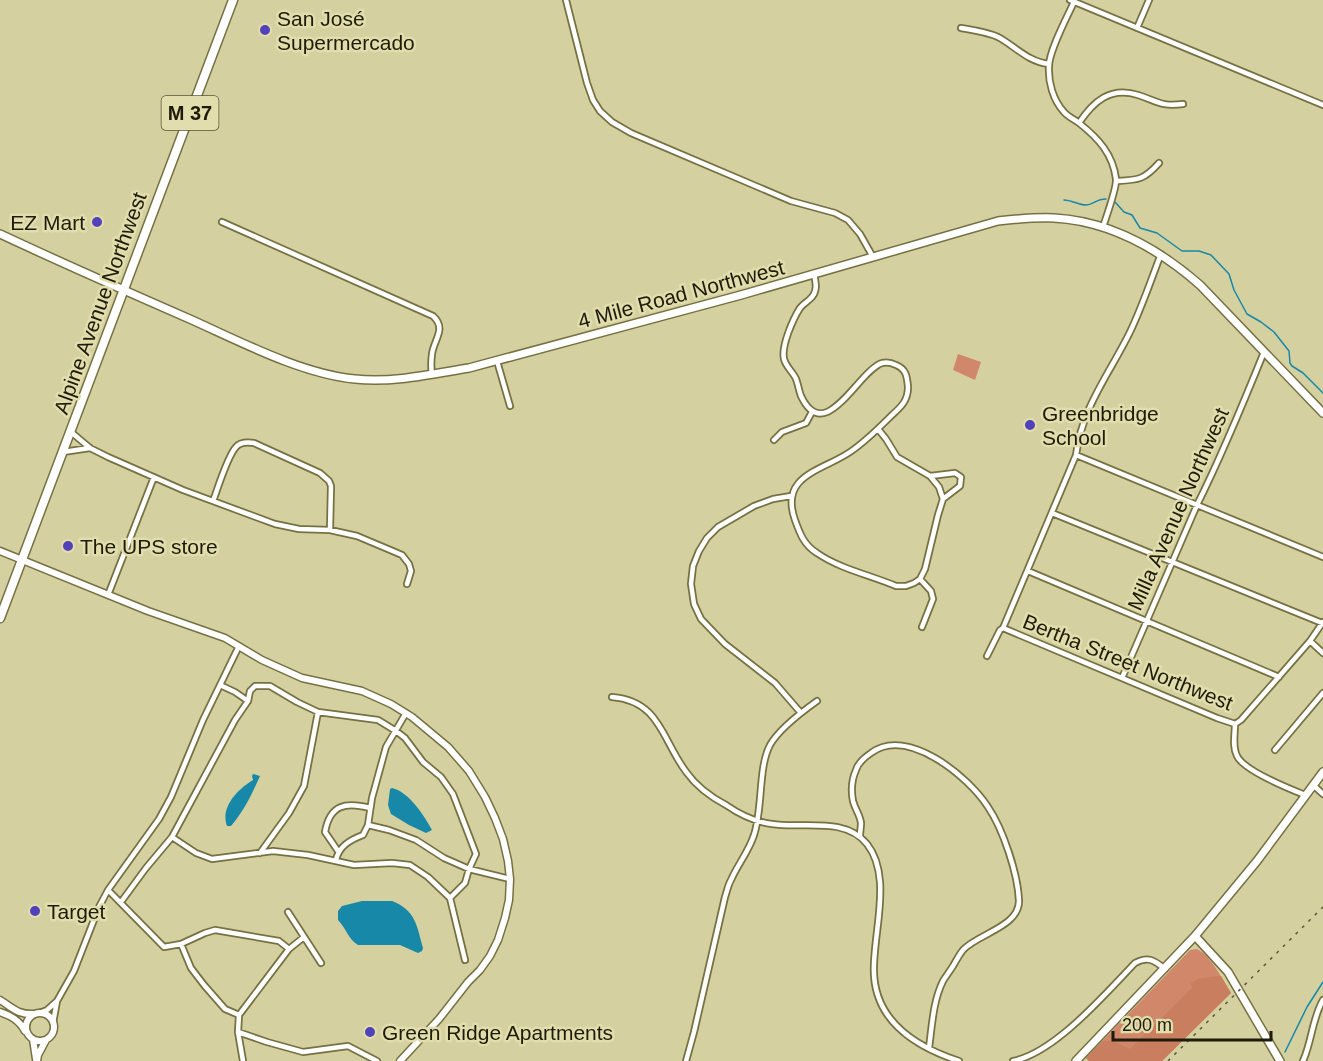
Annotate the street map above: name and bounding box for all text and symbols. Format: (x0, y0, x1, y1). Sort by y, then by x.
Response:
place label: San José Supermercado (277, 7, 415, 54)
marker: San José Supermercado (258, 23, 272, 37)
road number: M 37 (162, 96, 219, 130)
street label: Alpine Avenue Northwest (49, 189, 151, 417)
place label: EZ Mart (10, 211, 85, 234)
marker: EZ Mart (90, 215, 104, 229)
street label: 4 Mile Road Northwest (575, 255, 787, 333)
place label: Greenbridge School (1042, 402, 1159, 449)
street label: Milla Avenue Northwest (1123, 404, 1233, 614)
marker: Greenbridge School (1023, 418, 1037, 432)
place label: The UPS store (80, 535, 218, 558)
marker: The UPS store (61, 539, 75, 553)
street label: Bertha Street Northwest (1020, 609, 1236, 715)
place label: Target (47, 900, 106, 923)
marker: Target (28, 904, 42, 918)
scale bar (1113, 1004, 1270, 1042)
text: 200 m (1122, 1015, 1172, 1035)
place label: Green Ridge Apartments (382, 1021, 613, 1044)
marker: Green Ridge Apartments (363, 1025, 377, 1039)

